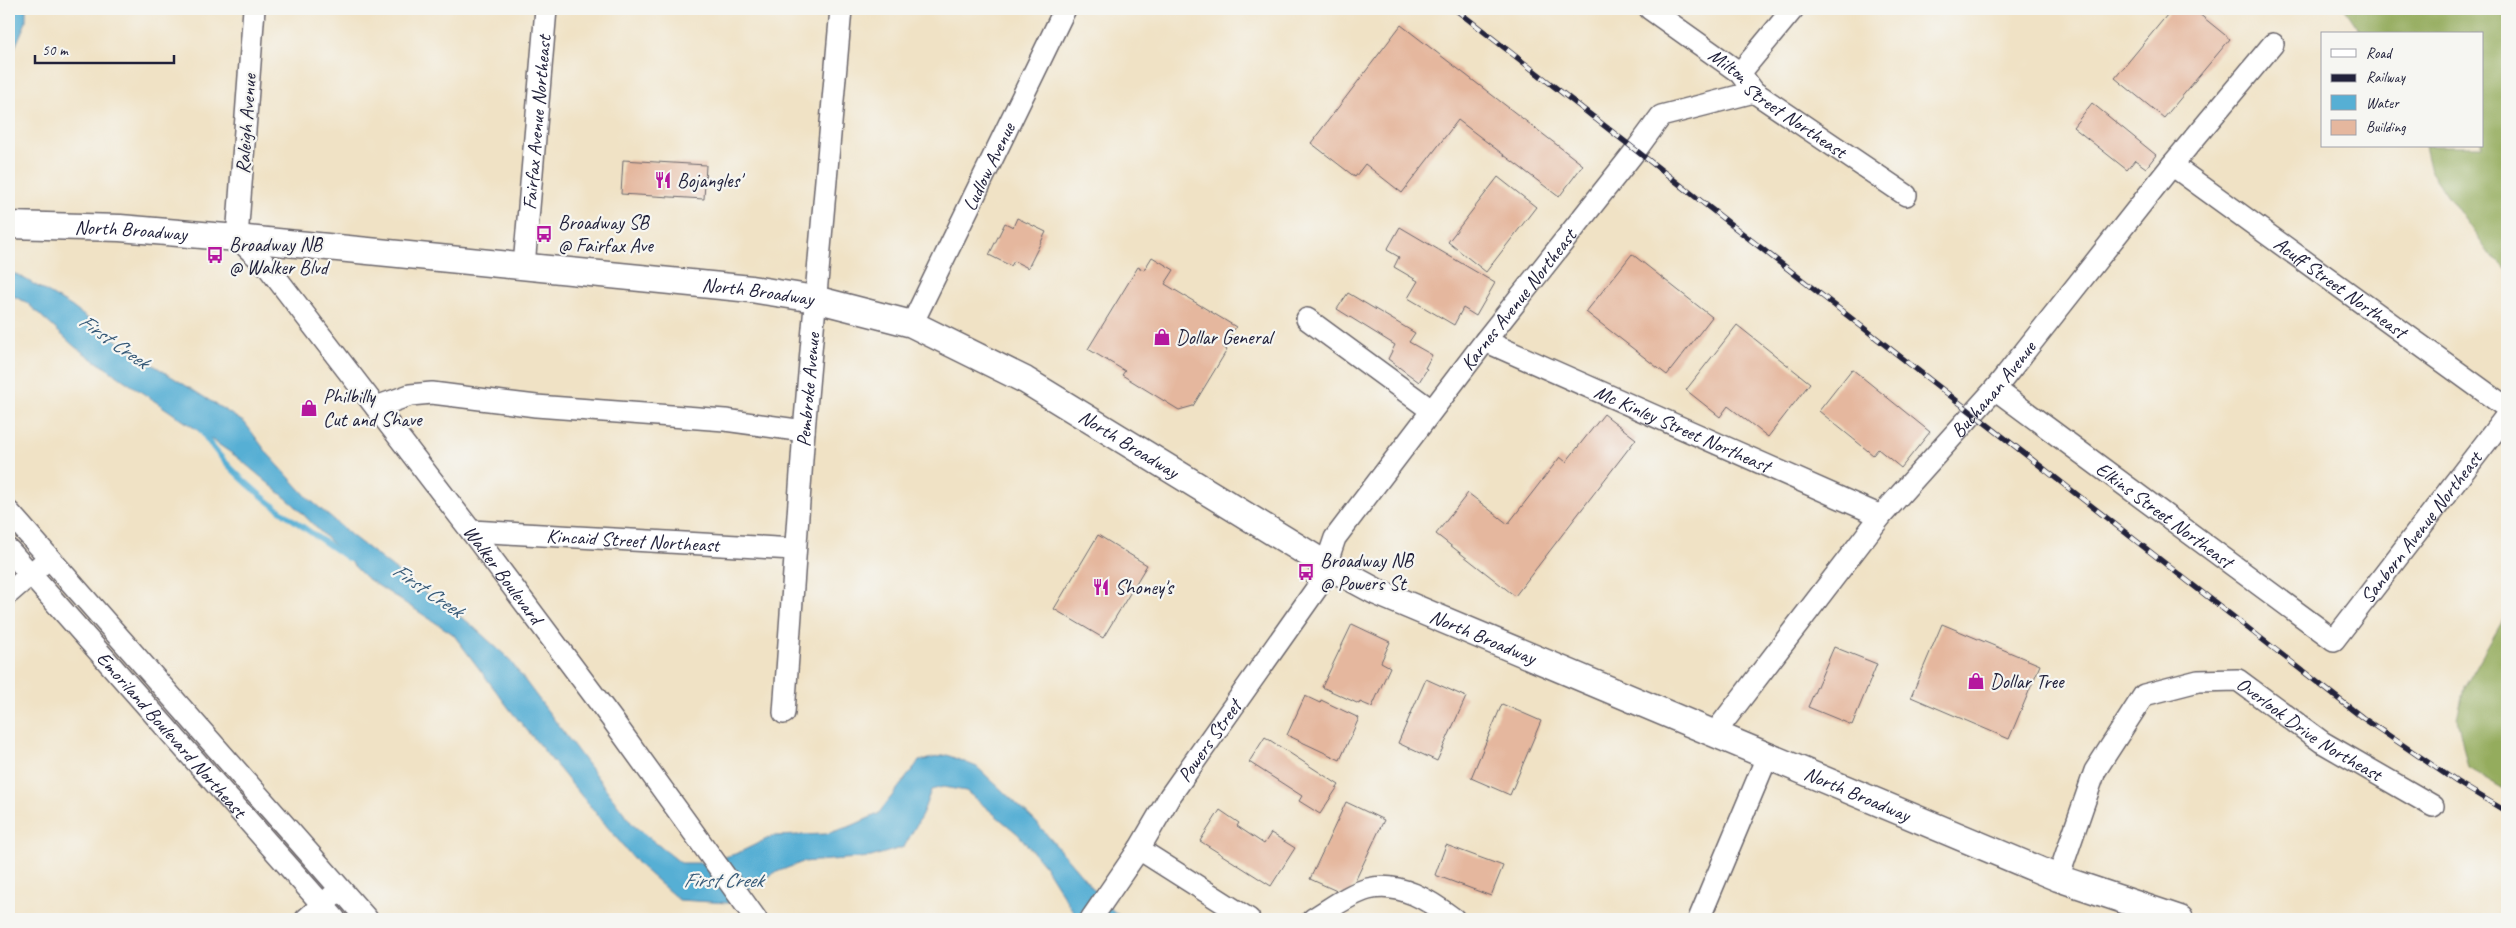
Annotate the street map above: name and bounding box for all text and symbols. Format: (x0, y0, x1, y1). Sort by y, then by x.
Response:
scale bar (35, 32, 174, 64)
street label: Fairfax Avenue Northeast (516, 32, 556, 211)
legend (2321, 32, 2484, 148)
text: 50 m (42, 41, 69, 60)
street label: Milton Street Northeast (1704, 42, 1853, 165)
text: Road (2366, 44, 2393, 63)
text: Railway (2366, 68, 2407, 87)
street label: Raleigh Avenue (230, 72, 262, 175)
text: Water (2366, 94, 2400, 113)
street label: Ludlow Avenue (957, 117, 1021, 215)
text: Building (2366, 118, 2406, 137)
place label: Bojangles' (677, 168, 745, 193)
restaurant icon: Bojangles' (653, 170, 673, 190)
place label: Broadway SB @ Fairfax Ave (558, 210, 654, 258)
street label: North Broadway (74, 214, 190, 246)
street label: Karnes Avenue Northeast (1455, 222, 1583, 375)
bus stop icon: Broadway SB @ Fairfax Ave (534, 224, 554, 244)
street label: Acuff Street Northeast (2269, 231, 2414, 346)
place label: Broadway NB @ Walker Blvd (229, 232, 331, 280)
bus stop icon: Broadway NB @ Walker Blvd (205, 245, 225, 265)
street label: North Broadway (701, 272, 818, 311)
water label: First Creek (74, 308, 157, 376)
place label: Dollar General (1176, 325, 1276, 350)
shop icon: Dollar General (1152, 327, 1172, 347)
street label: Pembroke Avenue (790, 330, 825, 448)
street label: Buchanan Avenue (1945, 334, 2042, 443)
street label: Mc Kinley Street Northeast (1591, 379, 1777, 479)
place label: Philbilly Cut and Shave (323, 384, 423, 432)
shop icon: Philbilly Cut and Shave (299, 398, 319, 418)
street label: North Broadway (1074, 404, 1185, 485)
street label: Sanborn Avenue Northeast (2354, 444, 2488, 608)
street label: Elkins Street Northeast (2091, 456, 2241, 575)
street label: Walker Boulevard (458, 520, 550, 631)
street label: Kincaid Street Northeast (546, 523, 722, 557)
place label: Broadway NB @ Powers St (1320, 548, 1415, 596)
water label: First Creek (388, 557, 471, 625)
bus stop icon: Broadway NB @ Powers St (1296, 562, 1316, 582)
place label: Shoney's (1115, 575, 1175, 600)
restaurant icon: Shoney's (1091, 577, 1111, 597)
street label: North Broadway (1426, 603, 1542, 671)
street label: Emoriland Boulevard Northeast (92, 646, 254, 825)
place label: Dollar Tree (1990, 669, 2065, 694)
shop icon: Dollar Tree (1966, 671, 1986, 691)
street label: Overlook Drive Northeast (2232, 671, 2389, 788)
street label: Powers Street (1171, 692, 1249, 787)
street label: North Broadway (1801, 760, 1916, 828)
water label: First Creek (683, 867, 766, 893)

